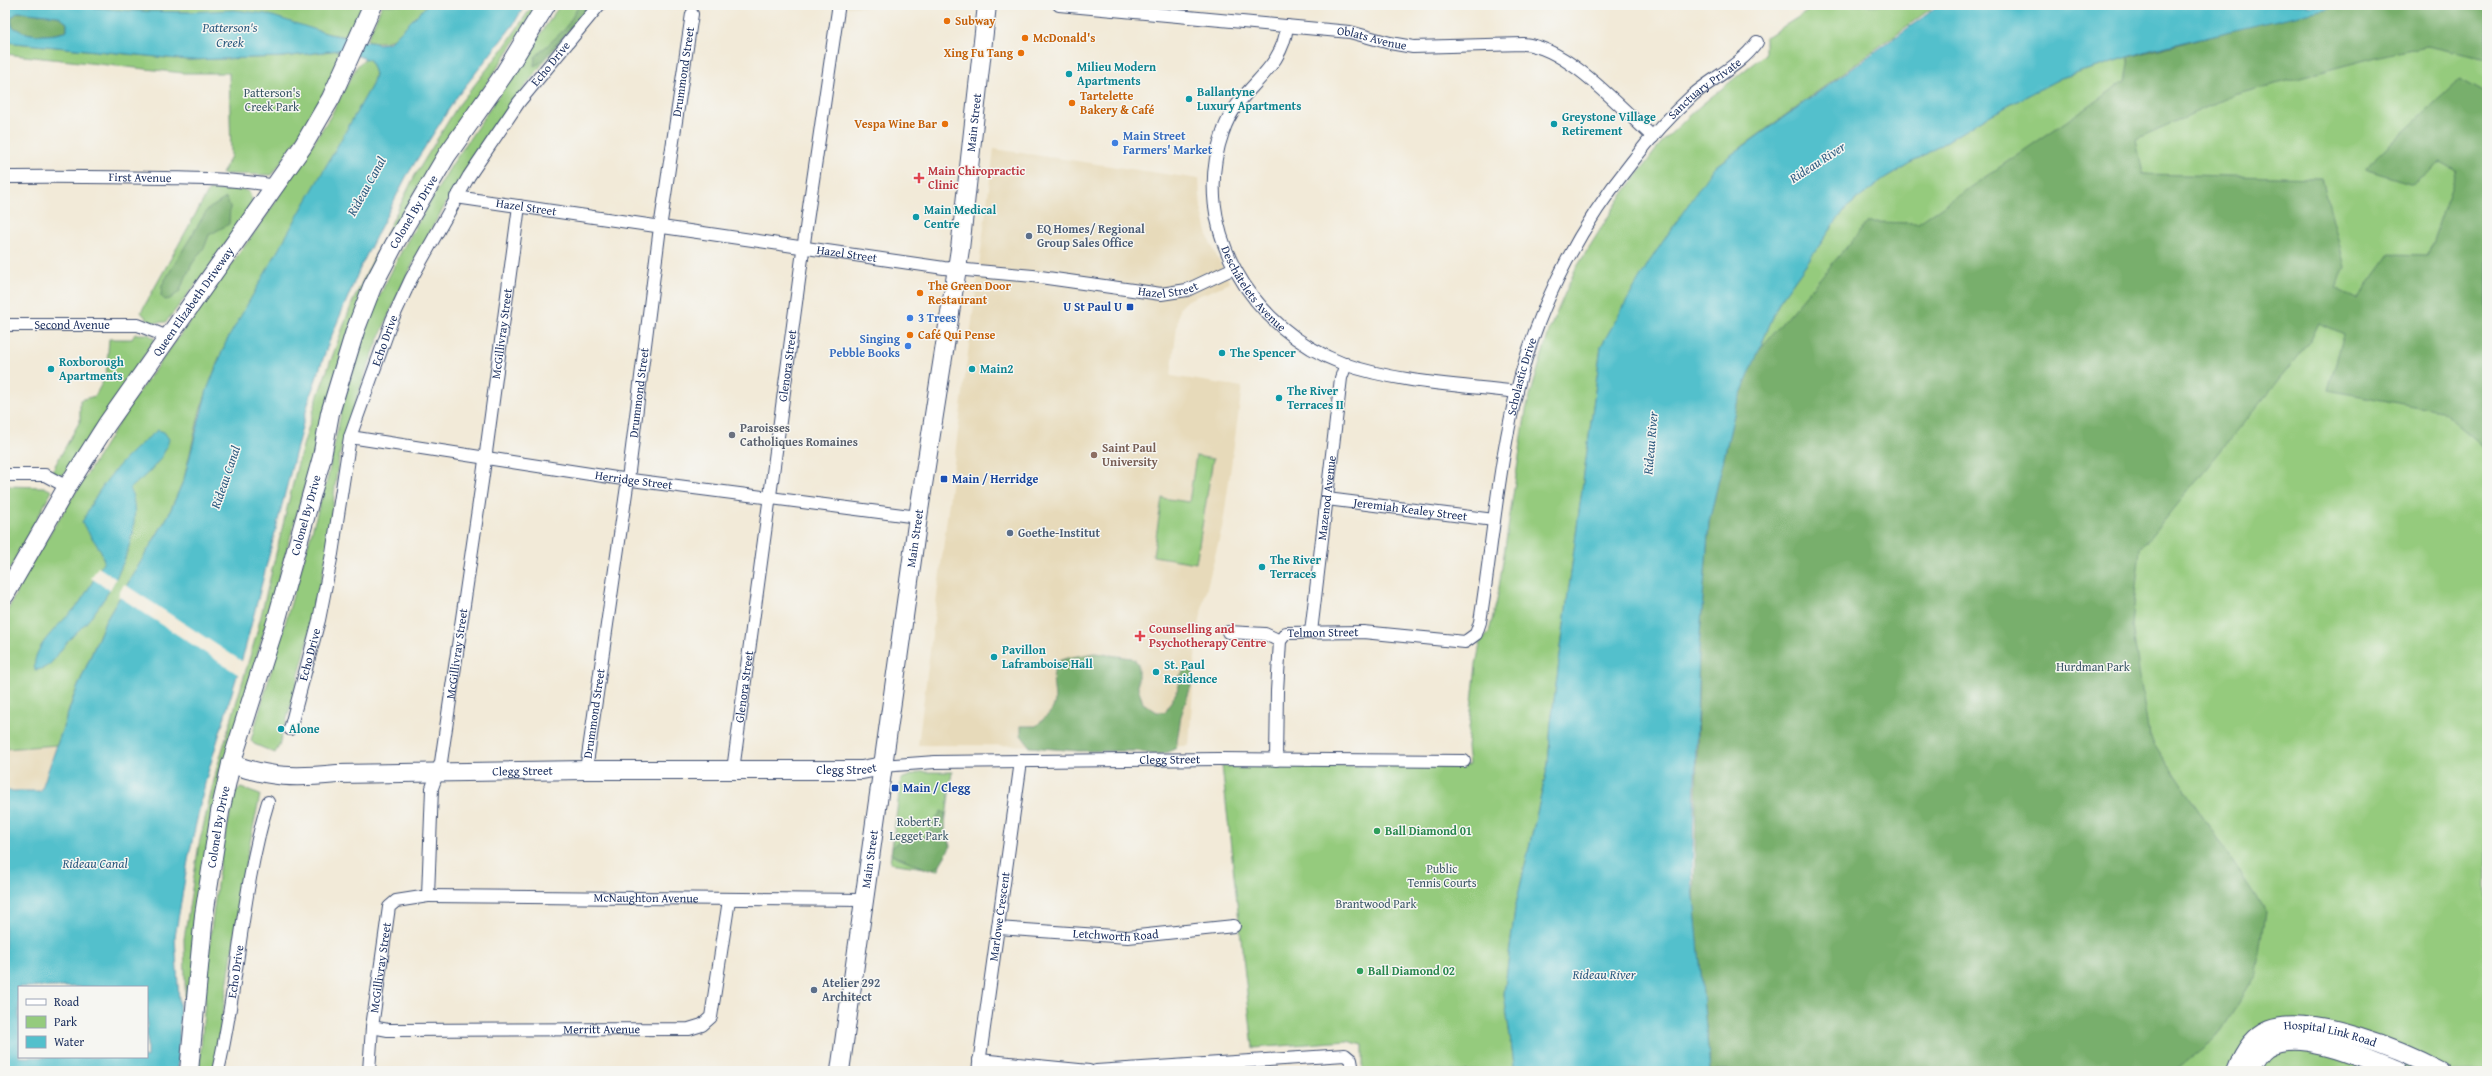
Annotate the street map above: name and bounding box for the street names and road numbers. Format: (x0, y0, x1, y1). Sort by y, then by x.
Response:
street label: Oblats Avenue (1336, 22, 1408, 54)
street label: Drummond Street (668, 25, 698, 118)
street label: Echo Drive (526, 37, 574, 90)
street label: Sanctuary Private (1664, 53, 1745, 123)
street label: Main Street (962, 92, 985, 153)
street label: First Avenue (108, 168, 172, 186)
street label: Colonel By Drive (385, 171, 442, 251)
street label: Hazel Street (495, 194, 558, 220)
street label: Hazel Street (816, 241, 879, 266)
street label: Queen Elizabeth Driveway (148, 243, 238, 360)
street label: Deschâtelets Avenue (1217, 243, 1290, 335)
street label: Hazel Street (1137, 277, 1201, 302)
street label: McGillivray Street (487, 287, 516, 380)
street label: Echo Drive (367, 311, 402, 368)
street label: Second Avenue (34, 316, 110, 333)
street label: Glenora Street (774, 328, 800, 403)
street label: Scholastic Drive (1502, 335, 1540, 417)
street label: Drummond Street (624, 346, 653, 439)
street label: Mazenod Avenue (1313, 454, 1340, 541)
street label: Herridge Street (594, 466, 674, 493)
street label: Colonel By Drive (286, 472, 325, 557)
street label: Jeremiah Kealey Street (1351, 493, 1469, 525)
street label: Main Street (902, 507, 927, 568)
street label: McGillivray Street (441, 606, 471, 700)
street label: Telmon Street (1287, 623, 1359, 641)
street label: Echo Drive (294, 626, 325, 683)
street label: Glenora Street (730, 649, 757, 724)
street label: Drummond Street (579, 667, 609, 760)
street label: Clegg Street (1139, 750, 1201, 768)
street label: Clegg Street (816, 758, 879, 778)
street label: Clegg Street (492, 762, 554, 780)
street label: Colonel By Drive (202, 784, 234, 869)
street label: Main Street (857, 828, 882, 889)
street label: Marlowe Crescent (984, 870, 1014, 962)
street label: McNaughton Avenue (594, 889, 699, 906)
street label: McGillivray Street (365, 920, 395, 1014)
street label: Letchworth Road (1072, 924, 1160, 945)
street label: Echo Drive (223, 943, 247, 999)
street label: Hospital Link Road (2283, 1016, 2380, 1051)
street label: Merritt Avenue (563, 1020, 641, 1037)

